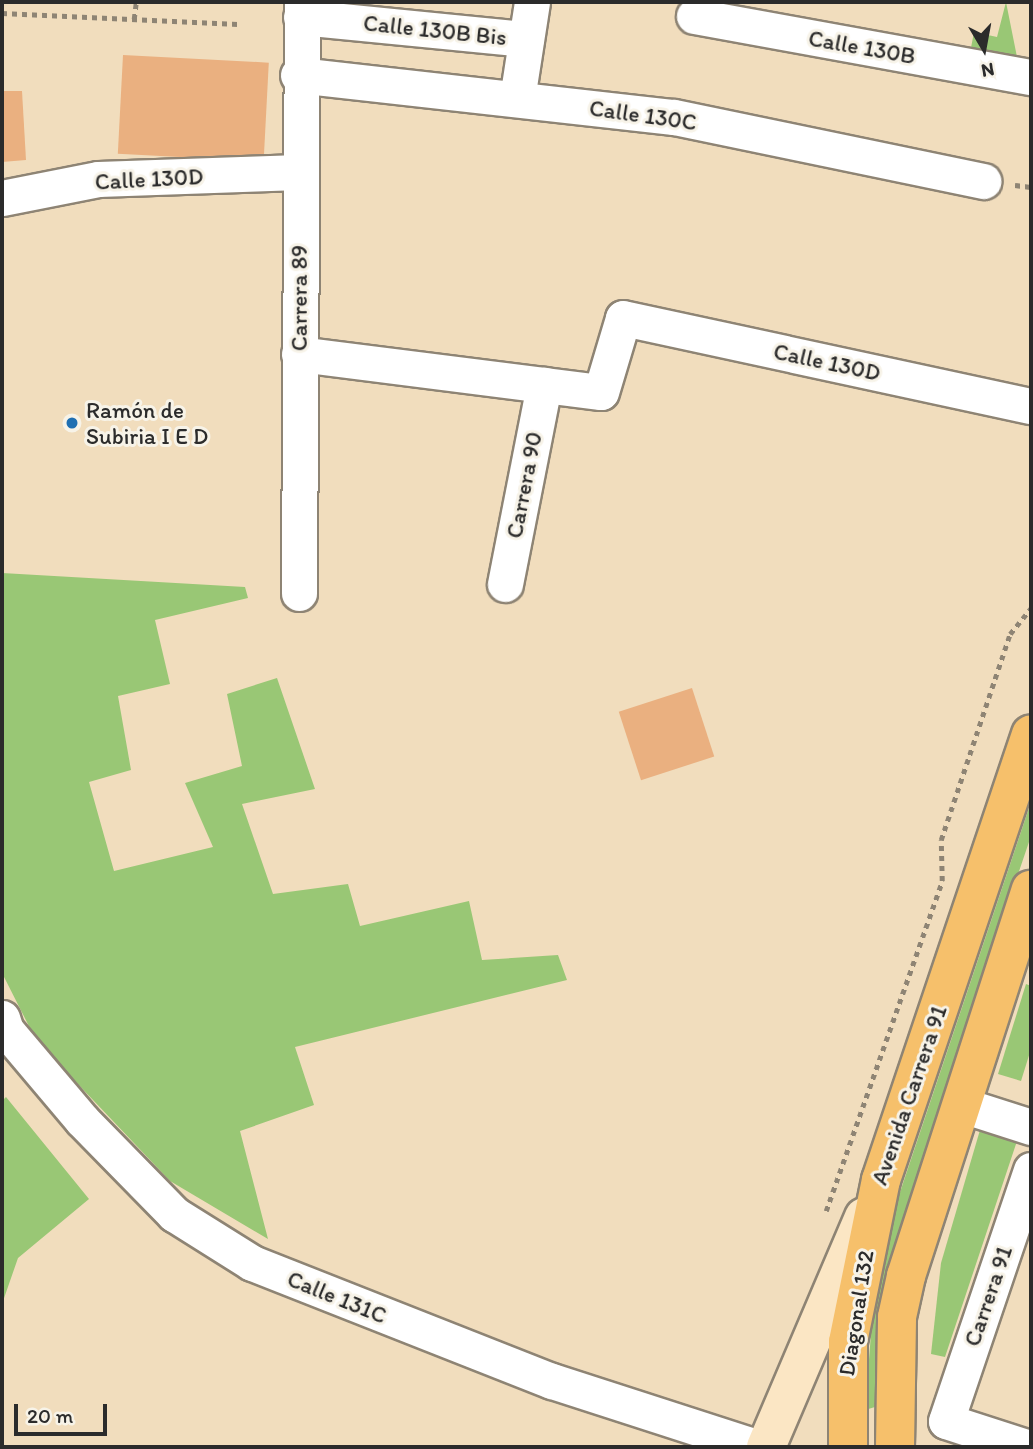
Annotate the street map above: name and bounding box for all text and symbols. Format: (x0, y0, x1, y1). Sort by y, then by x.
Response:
street label: Calle 130B Bis (362, 9, 508, 51)
north arrow (949, 14, 1019, 84)
street label: Calle 130B (806, 24, 918, 70)
text: N (979, 58, 996, 83)
street label: Calle 130C (588, 94, 698, 136)
street label: Calle 130D (94, 162, 204, 196)
street label: Carrera 89 (285, 245, 313, 351)
street label: Calle 130D (771, 337, 883, 387)
place label: Ramón de Subiria I E D (86, 396, 208, 450)
marker: Ramón de Subiria I E D (64, 415, 80, 431)
street label: Carrera 90 (500, 429, 548, 541)
street label: Avenida Carrera 91 (865, 1002, 953, 1188)
street label: Carrera 91 (958, 1242, 1018, 1350)
street label: Diagonal 132 (832, 1248, 880, 1378)
street label: Calle 131C (283, 1265, 391, 1329)
scale bar (18, 1390, 110, 1434)
text: 20 m (27, 1403, 73, 1428)

